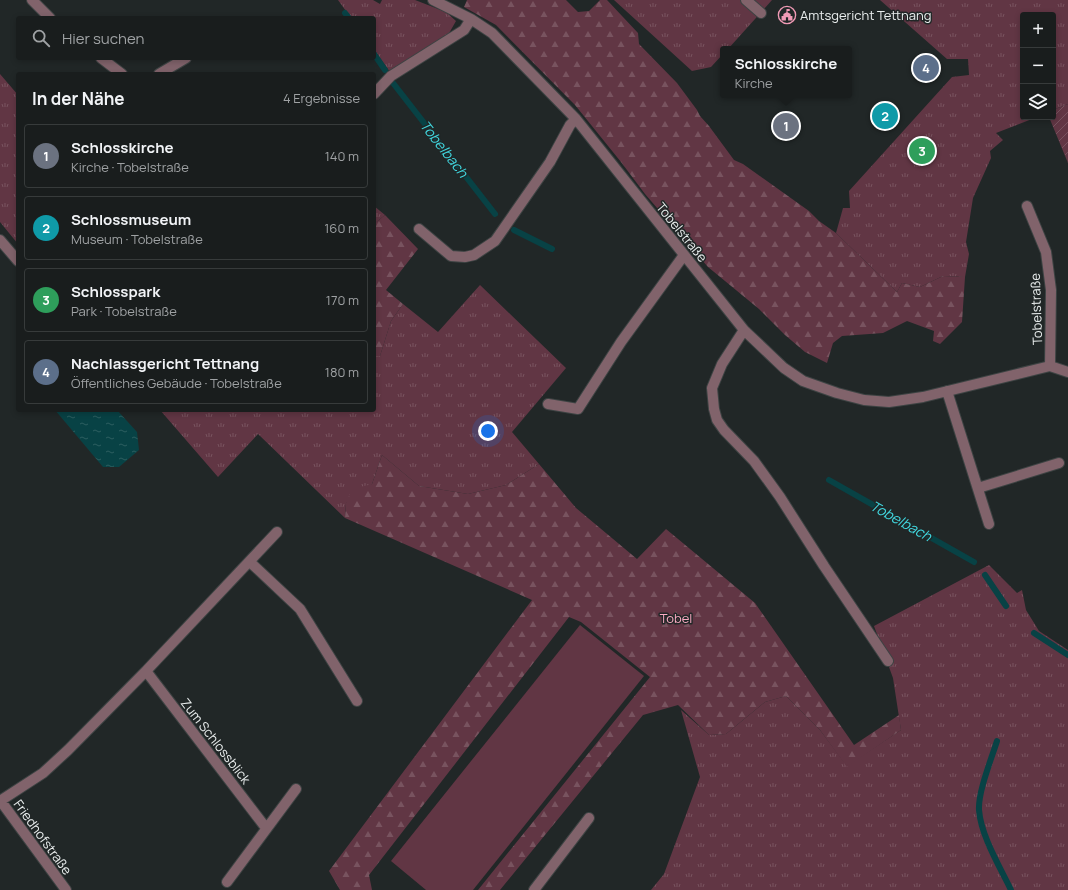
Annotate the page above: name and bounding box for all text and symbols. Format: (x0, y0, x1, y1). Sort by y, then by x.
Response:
public building icon: Amtsgericht Tettnang (777, 5, 797, 25)
place label: Amtsgericht Tettnang (800, 6, 931, 24)
map controls (1020, 12, 1056, 120)
button: + (1020, 12, 1056, 48)
search box (16, 16, 376, 60)
icon: search (30, 27, 52, 49)
text: Hier suchen (62, 28, 144, 49)
popup (720, 46, 852, 98)
button: − (1020, 48, 1056, 84)
text: Schlosskirche (735, 53, 837, 74)
pin: 4 (913, 53, 939, 83)
text: Kirche (735, 74, 773, 92)
button: layers (1020, 84, 1056, 120)
text: In der Nähe (32, 87, 125, 110)
text: 4 Ergebnisse (283, 89, 360, 107)
pin: 2 (872, 101, 898, 131)
pin: 1 (773, 111, 799, 141)
water label: Tobelbach (416, 116, 473, 182)
pin: 3 (909, 136, 935, 166)
text: Schlosskirche (71, 137, 174, 158)
text: 1 (43, 147, 49, 165)
text: 140 m (325, 147, 359, 165)
text: Kirche · Tobelstraße (71, 158, 189, 176)
street label: Tobelstraße (652, 198, 712, 266)
text: Schlossmuseum (71, 209, 191, 230)
text: 2 (42, 219, 50, 237)
text: 160 m (324, 219, 359, 237)
text: Museum · Tobelstraße (71, 230, 203, 248)
street label: Tobelstraße (1026, 272, 1046, 345)
text: Schlosspark (71, 281, 160, 302)
text: 3 (42, 291, 50, 309)
text: 170 m (326, 291, 359, 309)
text: Park · Tobelstraße (71, 302, 177, 320)
text: Nachlassgericht Tettnang (71, 353, 259, 374)
text: 4 (42, 363, 50, 381)
text: 180 m (325, 363, 359, 381)
text: Öffentliches Gebäude · Tobelstraße (71, 374, 282, 392)
your location (478, 421, 498, 441)
water label: Tobelbach (867, 496, 936, 546)
park label: Tobel (660, 609, 692, 627)
street label: Zum Schlossblick (177, 694, 255, 788)
street label: Friedhofstraße (10, 796, 77, 878)

